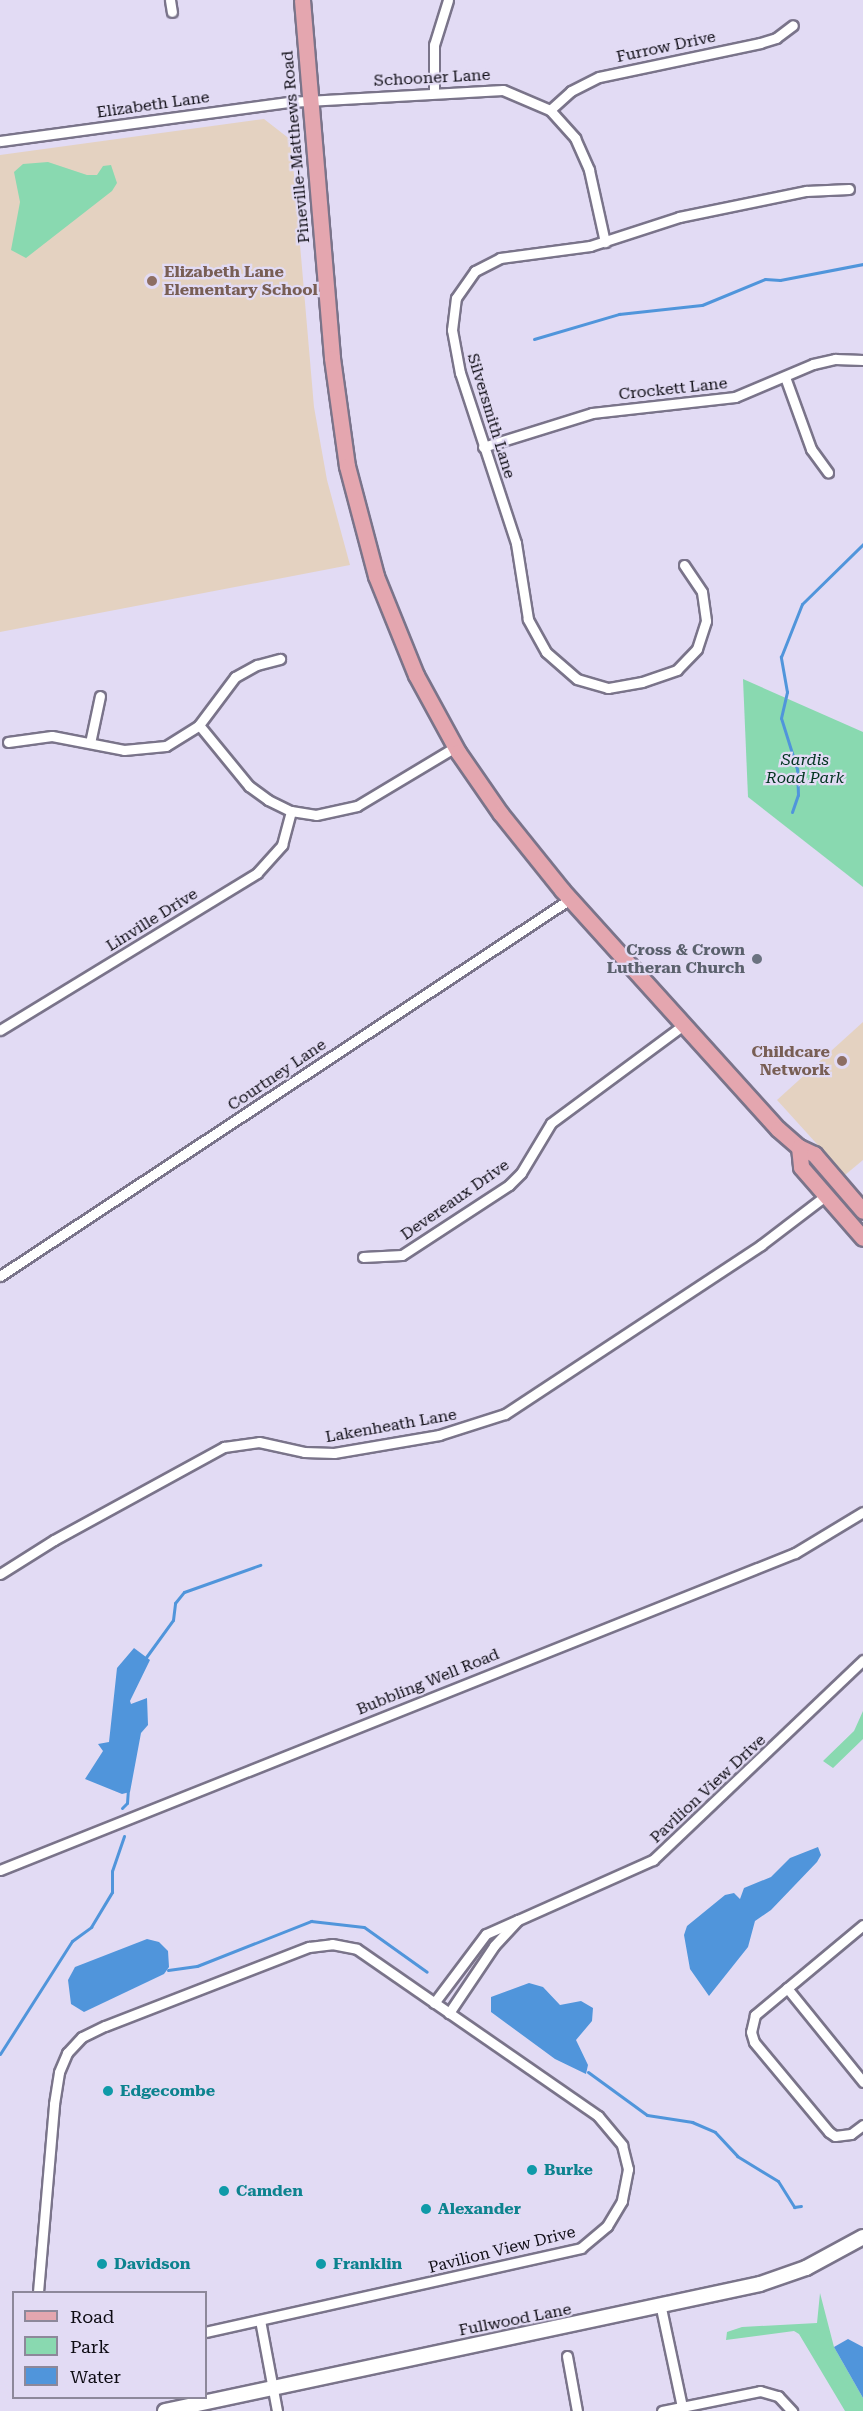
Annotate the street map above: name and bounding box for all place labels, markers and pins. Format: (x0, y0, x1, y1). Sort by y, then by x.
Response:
place label: Elizabeth Lane Elementary School (164, 262, 318, 300)
marker: Elizabeth Lane Elementary School (145, 274, 159, 288)
place label: Cross & Crown Lutheran Church (607, 940, 745, 978)
marker: Cross & Crown Lutheran Church (750, 952, 764, 966)
place label: Childcare Network (752, 1042, 830, 1080)
marker: Childcare Network (835, 1054, 849, 1068)
place label: Edgecombe (120, 2081, 215, 2101)
marker: Edgecombe (101, 2084, 115, 2098)
place label: Burke (544, 2160, 593, 2180)
marker: Burke (525, 2163, 539, 2177)
place label: Camden (236, 2181, 303, 2201)
marker: Camden (217, 2184, 231, 2198)
place label: Alexander (438, 2199, 521, 2219)
marker: Alexander (419, 2202, 433, 2216)
place label: Davidson (114, 2254, 191, 2274)
place label: Franklin (333, 2254, 402, 2274)
marker: Davidson (95, 2257, 109, 2271)
marker: Franklin (314, 2257, 328, 2271)

